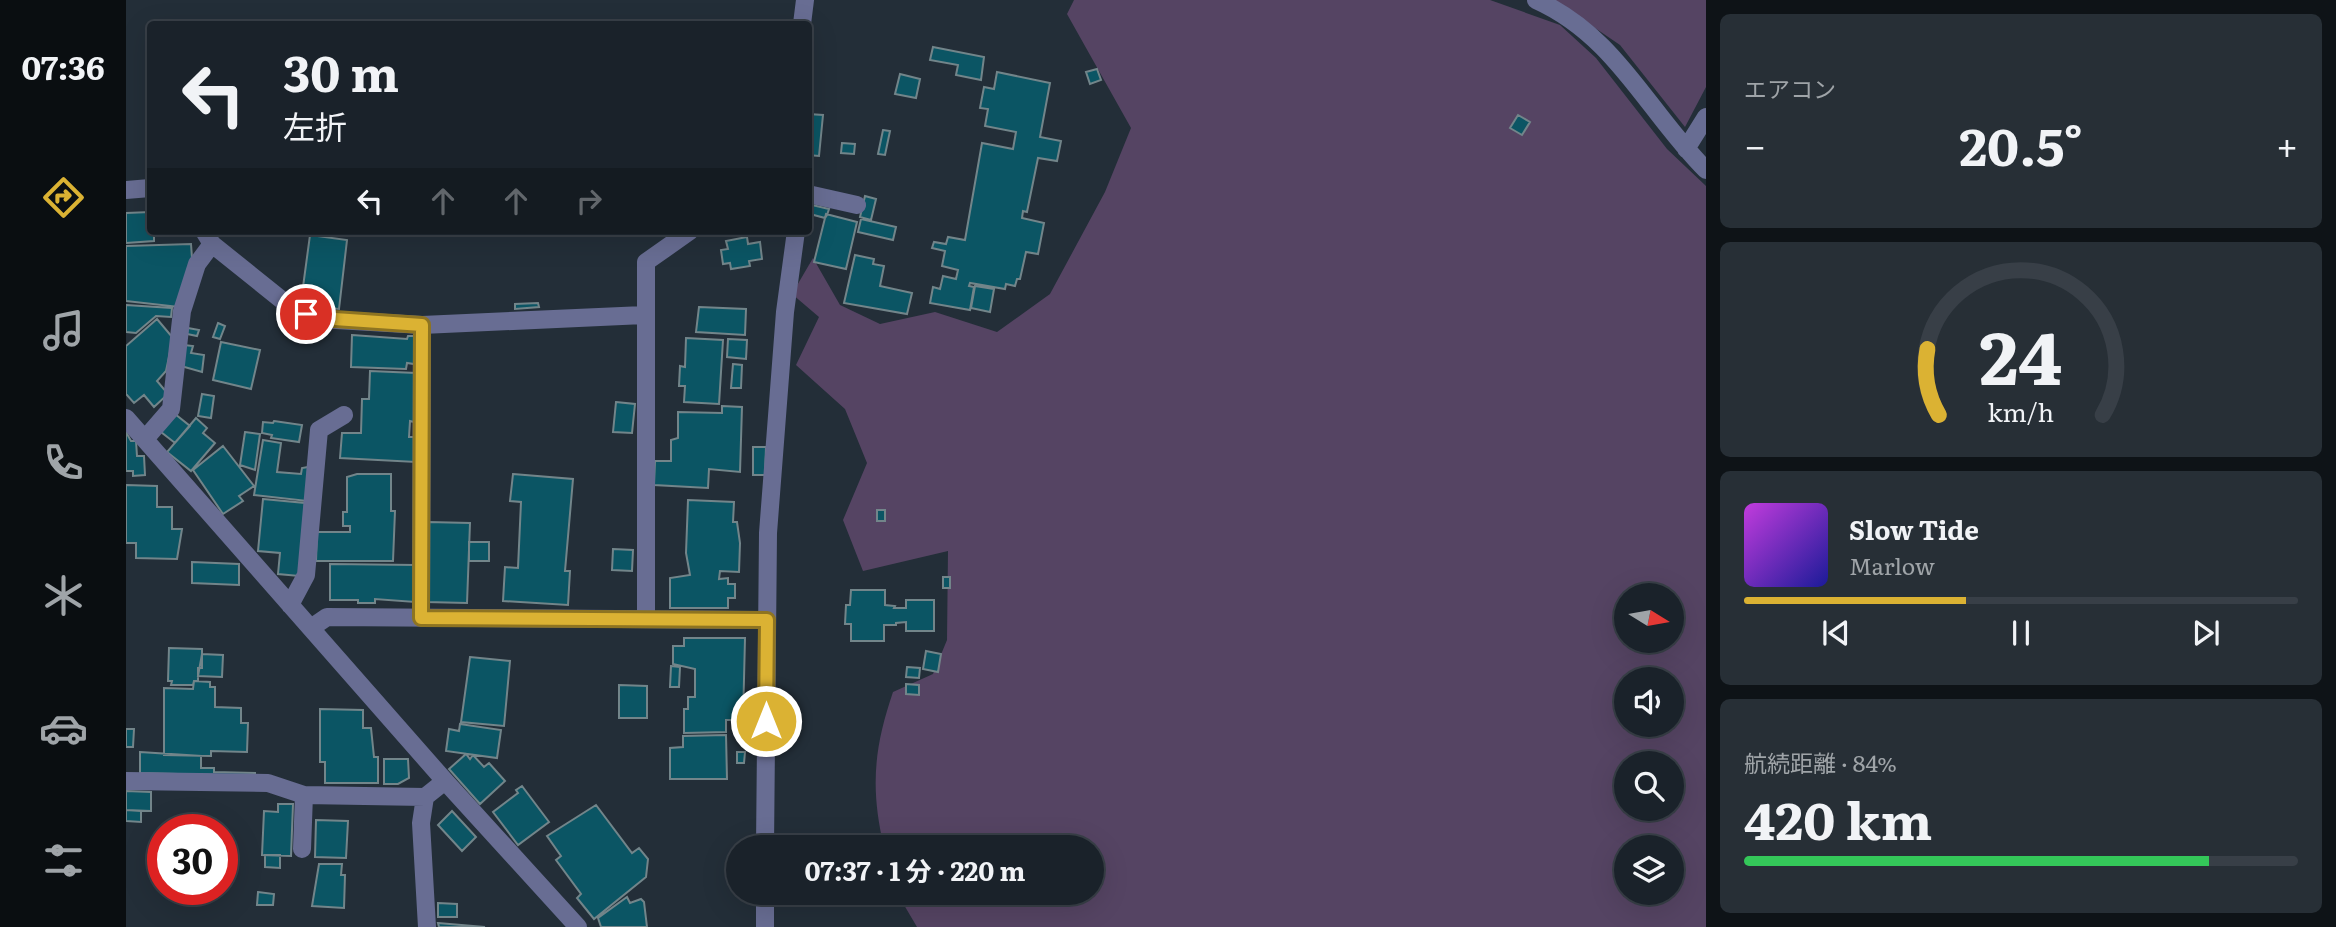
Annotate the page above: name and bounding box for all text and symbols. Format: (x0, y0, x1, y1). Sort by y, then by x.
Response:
text: 30 m (283, 34, 399, 107)
text: 07:36 (21, 42, 105, 90)
icon: left (168, 49, 259, 140)
text: エアコン (1744, 71, 1836, 105)
text: 左折 (283, 101, 347, 149)
text: 20.5° (1959, 105, 2083, 182)
text: − (1744, 115, 1766, 172)
text: + (2276, 115, 2298, 172)
icon: directions (39, 173, 88, 222)
icon: left (351, 182, 389, 220)
icon: ahead (424, 182, 462, 220)
icon: ahead (497, 182, 535, 220)
icon: right (570, 182, 608, 220)
pin (276, 284, 336, 344)
icon: arrive (287, 295, 325, 333)
text: 24 (1980, 300, 2063, 408)
icon: music (39, 306, 88, 355)
text: km/h (1988, 393, 2054, 430)
icon: phone (39, 438, 88, 487)
text: Slow Tide (1849, 509, 1979, 548)
text: Marlow (1849, 548, 1935, 582)
icon: climate (39, 571, 88, 620)
north arrow (1614, 583, 1684, 653)
map controls (1614, 583, 1684, 905)
icon: previous (1817, 614, 1855, 652)
icon: pause (2002, 614, 2040, 652)
icon: next (2187, 614, 2225, 652)
button: sound (1614, 667, 1684, 737)
position arrow (729, 684, 803, 758)
icon: car (39, 704, 88, 753)
text: 航続距離 · 84% (1744, 745, 1897, 779)
button: search (1614, 751, 1684, 821)
text: 420 km (1744, 779, 1932, 856)
speed limit sign: 30 (147, 814, 238, 905)
button: layers (1614, 835, 1684, 905)
icon: filters (39, 836, 88, 885)
text: 07:37 · 1 分 · 220 m (805, 850, 1025, 889)

